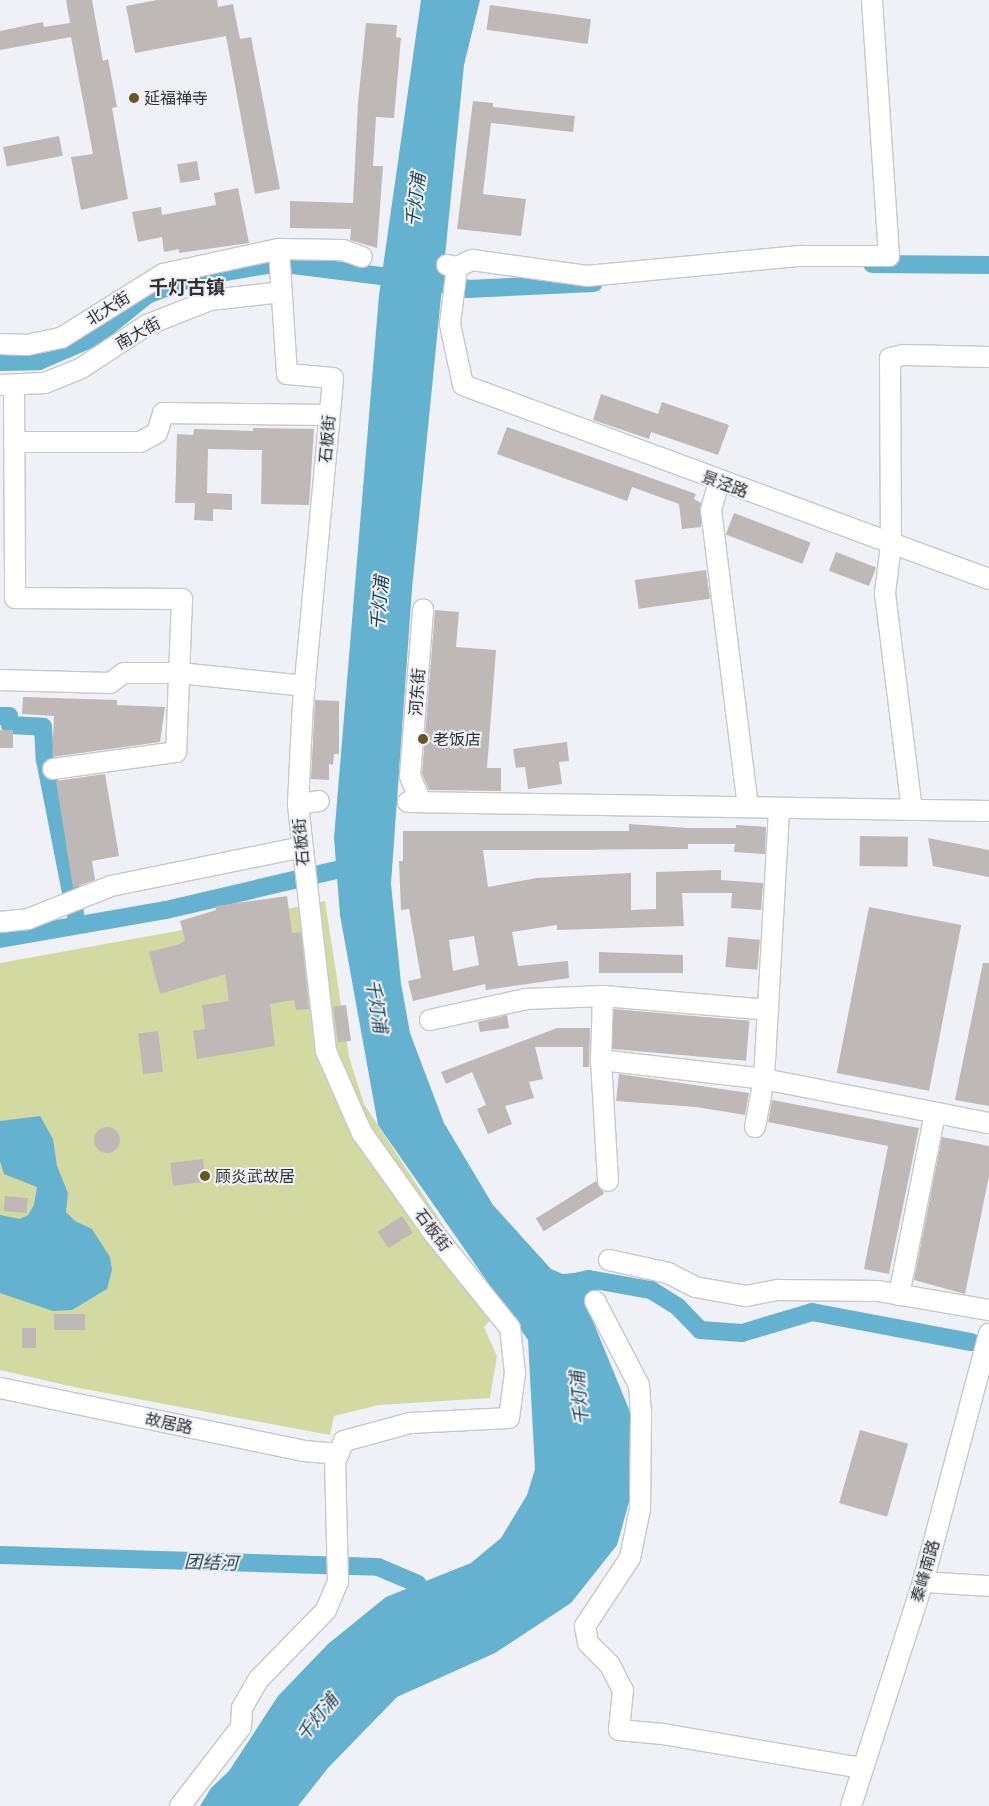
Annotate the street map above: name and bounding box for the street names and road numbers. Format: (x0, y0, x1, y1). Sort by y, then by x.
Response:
street label: 北大街 (83, 287, 133, 329)
street label: 南大街 (112, 313, 164, 353)
street label: 石板街 (315, 414, 339, 464)
street label: 景泾路 (699, 467, 751, 501)
street label: 河东街 (406, 667, 428, 717)
street label: 石板街 (289, 817, 313, 867)
street label: 石板街 (411, 1205, 455, 1255)
street label: 故居路 (144, 1409, 194, 1437)
street label: 秦峰南路 (907, 1538, 943, 1604)

